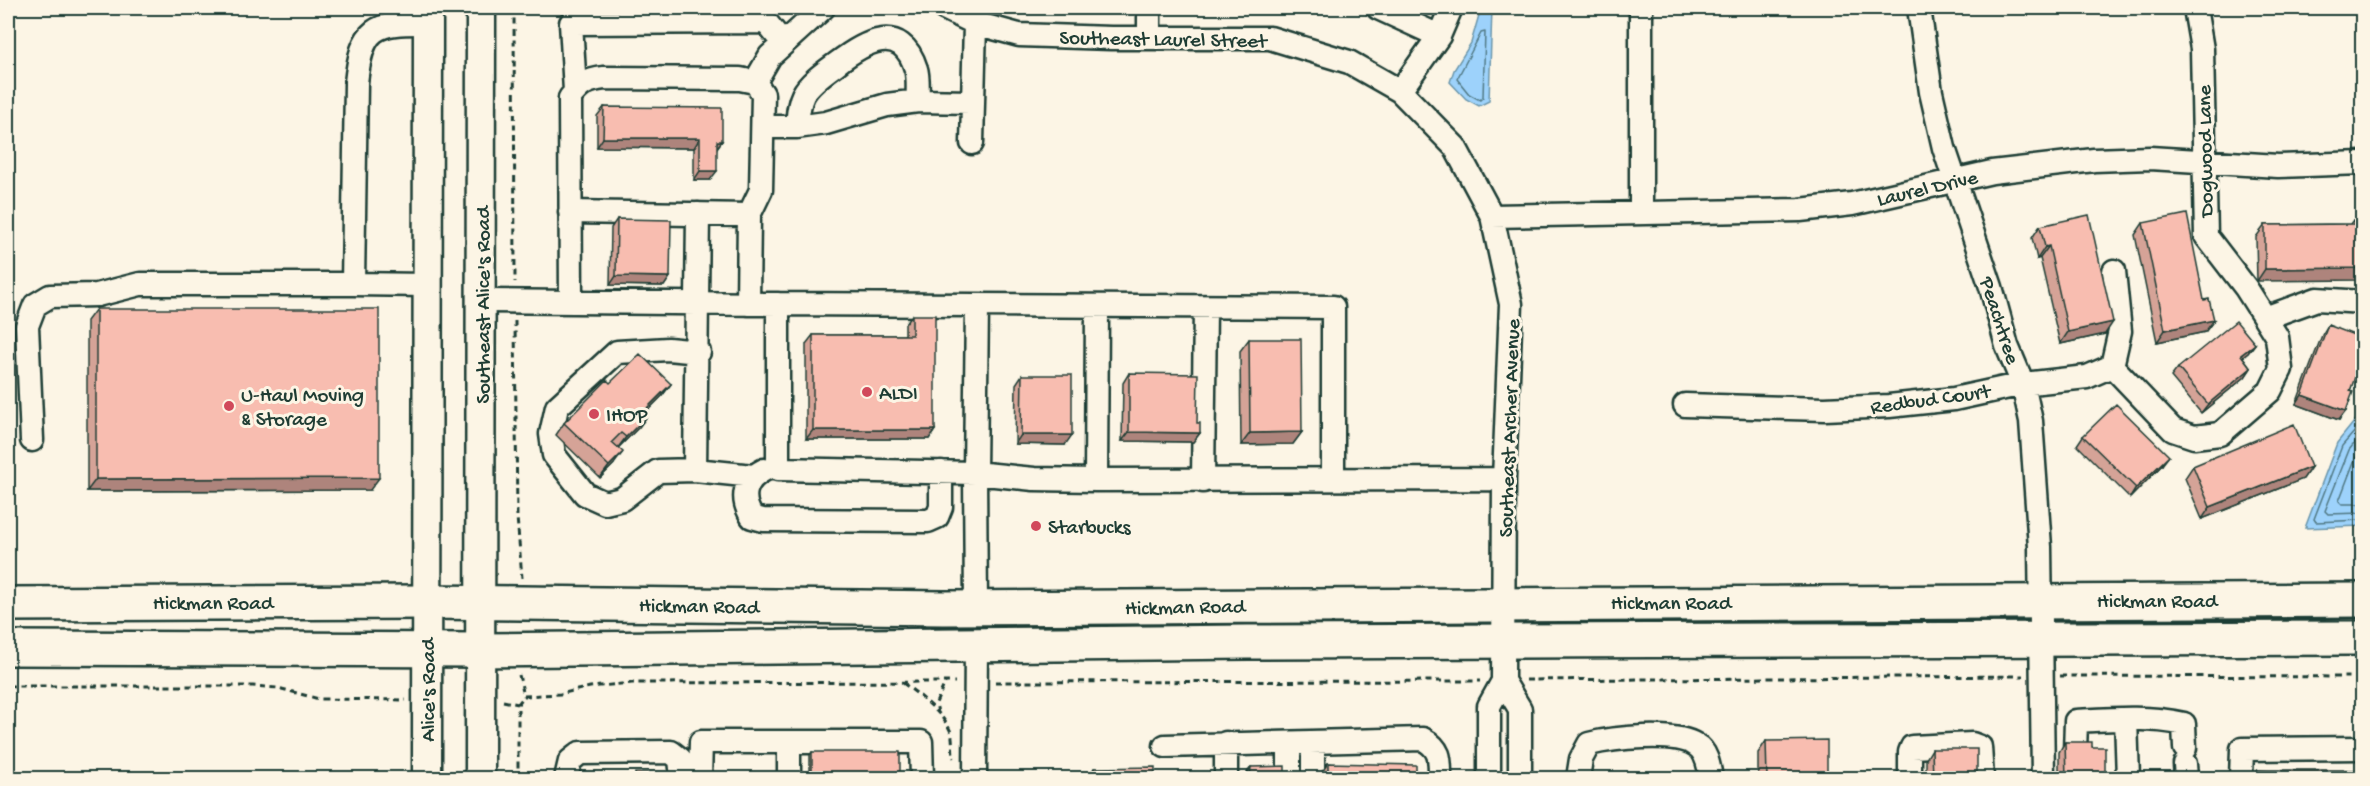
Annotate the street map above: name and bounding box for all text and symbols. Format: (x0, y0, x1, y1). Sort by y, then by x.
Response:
street label: Southeast Laurel Street (1059, 27, 1269, 56)
street label: Dogwood Lane (2194, 84, 2221, 219)
street label: Laurel Drive (1875, 166, 1982, 214)
street label: Southeast Alice's Road (473, 205, 498, 404)
street label: Peachtree (1972, 273, 2024, 369)
street label: Southeast Archer Avenue (1495, 317, 1528, 538)
street label: Redbud Court (1869, 380, 1994, 422)
place label: ALDI (879, 383, 918, 408)
place label: U-Haul Moving & Storage (241, 385, 364, 434)
marker: ALDI (860, 385, 874, 399)
marker: U-Haul Moving & Storage (222, 399, 236, 413)
place label: IHOP (606, 405, 648, 430)
marker: IHOP (587, 407, 601, 421)
place label: Starbucks (1048, 517, 1132, 542)
marker: Starbucks (1029, 519, 1043, 533)
street label: Hickman Road (2097, 591, 2219, 616)
street label: Hickman Road (153, 593, 275, 618)
street label: Hickman Road (1611, 593, 1733, 618)
street label: Hickman Road (639, 595, 761, 622)
street label: Hickman Road (1125, 596, 1247, 623)
street label: Alice's Road (418, 637, 443, 742)

